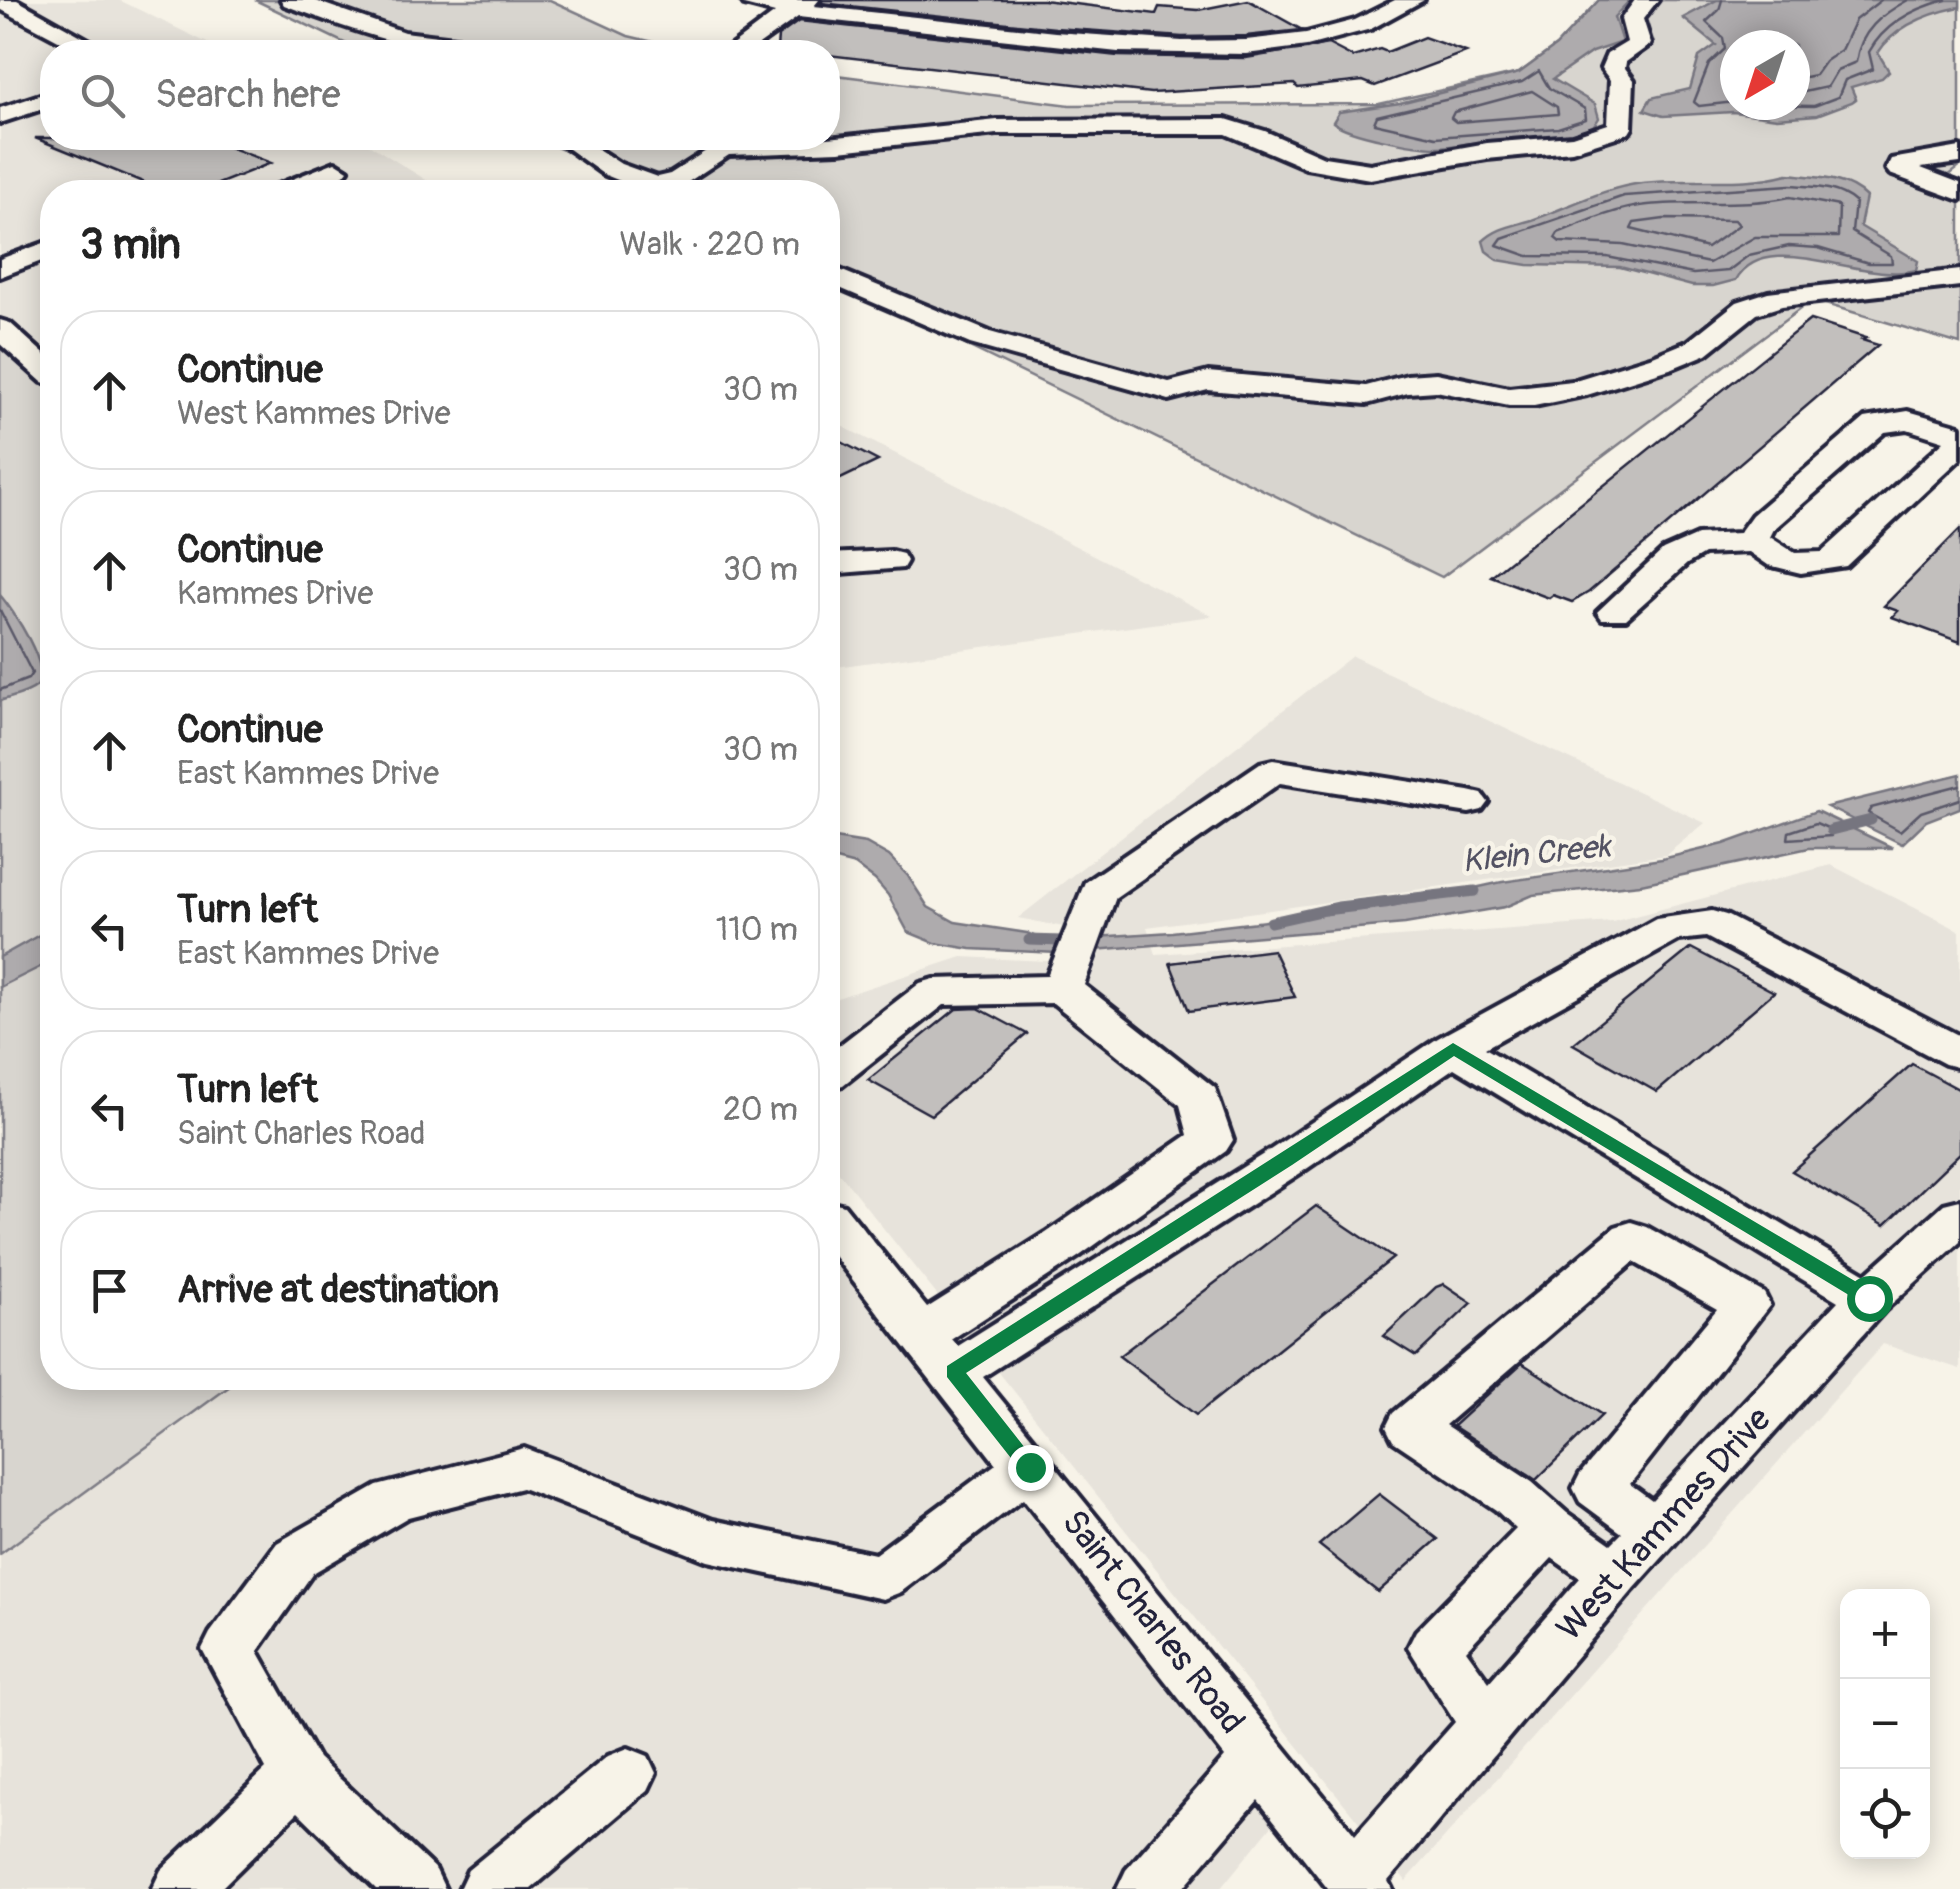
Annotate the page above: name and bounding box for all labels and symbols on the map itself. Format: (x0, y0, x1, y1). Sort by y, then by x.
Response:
north arrow (1720, 30, 1810, 120)
water label: Klein Creek (1460, 826, 1615, 882)
route start (1847, 1276, 1893, 1322)
street label: West Kammes Drive (1548, 1398, 1780, 1650)
route end (1008, 1445, 1054, 1491)
street label: Saint Charles Road (1052, 1501, 1254, 1743)

